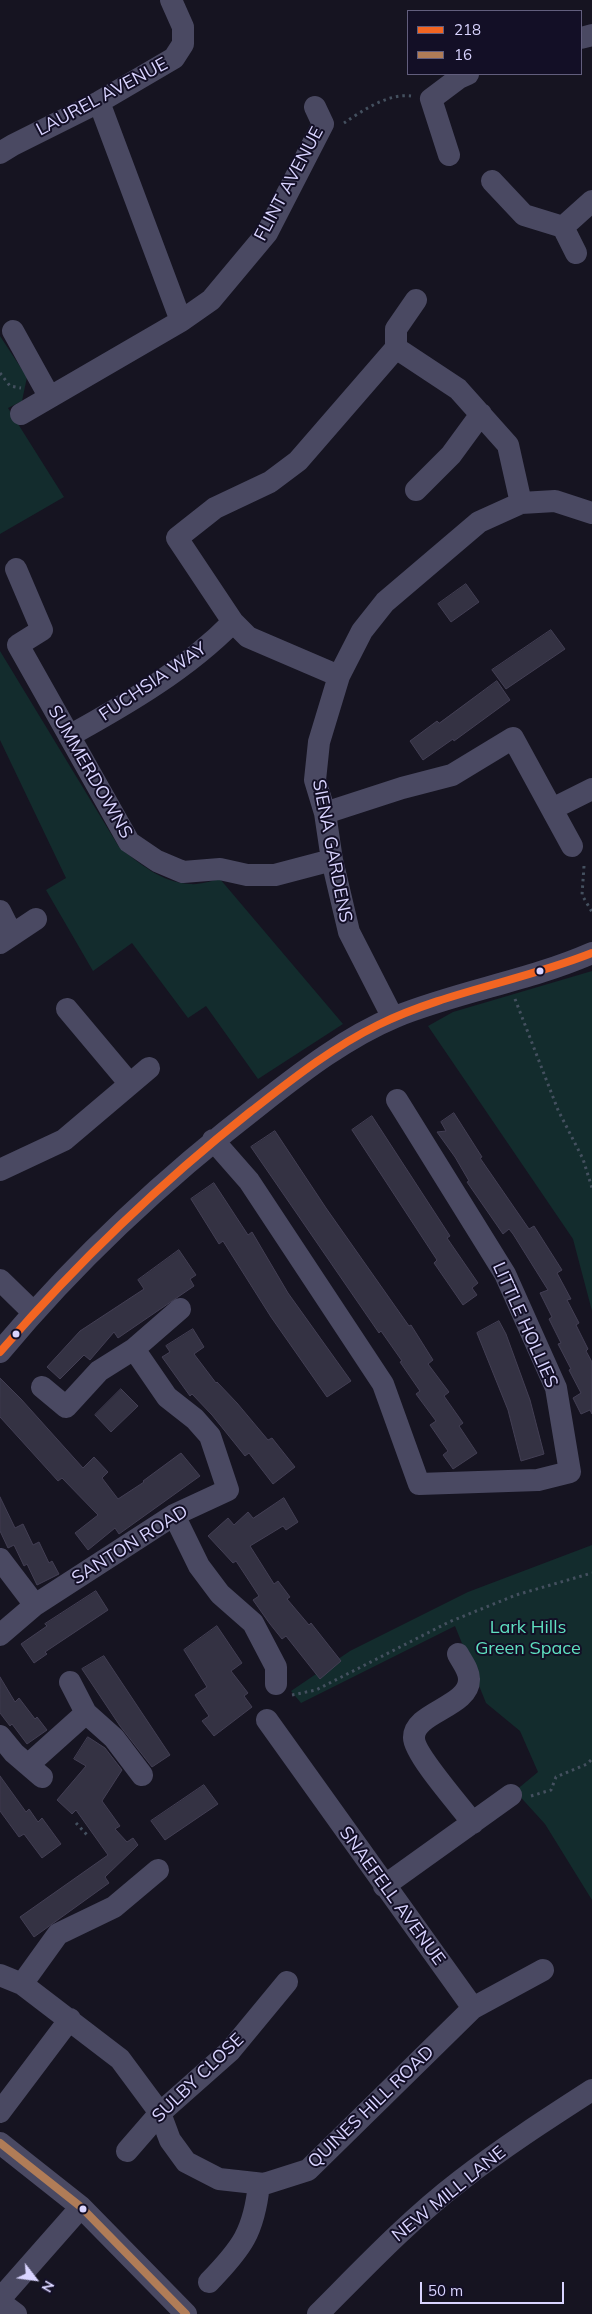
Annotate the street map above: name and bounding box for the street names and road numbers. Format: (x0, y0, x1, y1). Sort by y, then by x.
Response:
street label: LAUREL AVENUE (33, 53, 171, 141)
street label: FLINT AVENUE (250, 123, 328, 245)
street label: FUCHSIA WAY (95, 638, 211, 726)
street label: SUMMERDOWNS (43, 702, 137, 842)
street label: SIENA GARDENS (308, 778, 356, 924)
street label: LITTLE HOLLIES (488, 1259, 562, 1391)
street label: SANTON ROAD (68, 1501, 192, 1589)
street label: SNAEFELL AVENUE (334, 1822, 450, 1970)
street label: SULBY CLOSE (148, 2029, 248, 2127)
street label: QUINES HILL ROAD (303, 2041, 439, 2173)
street label: NEW MILL LANE (388, 2142, 510, 2246)

